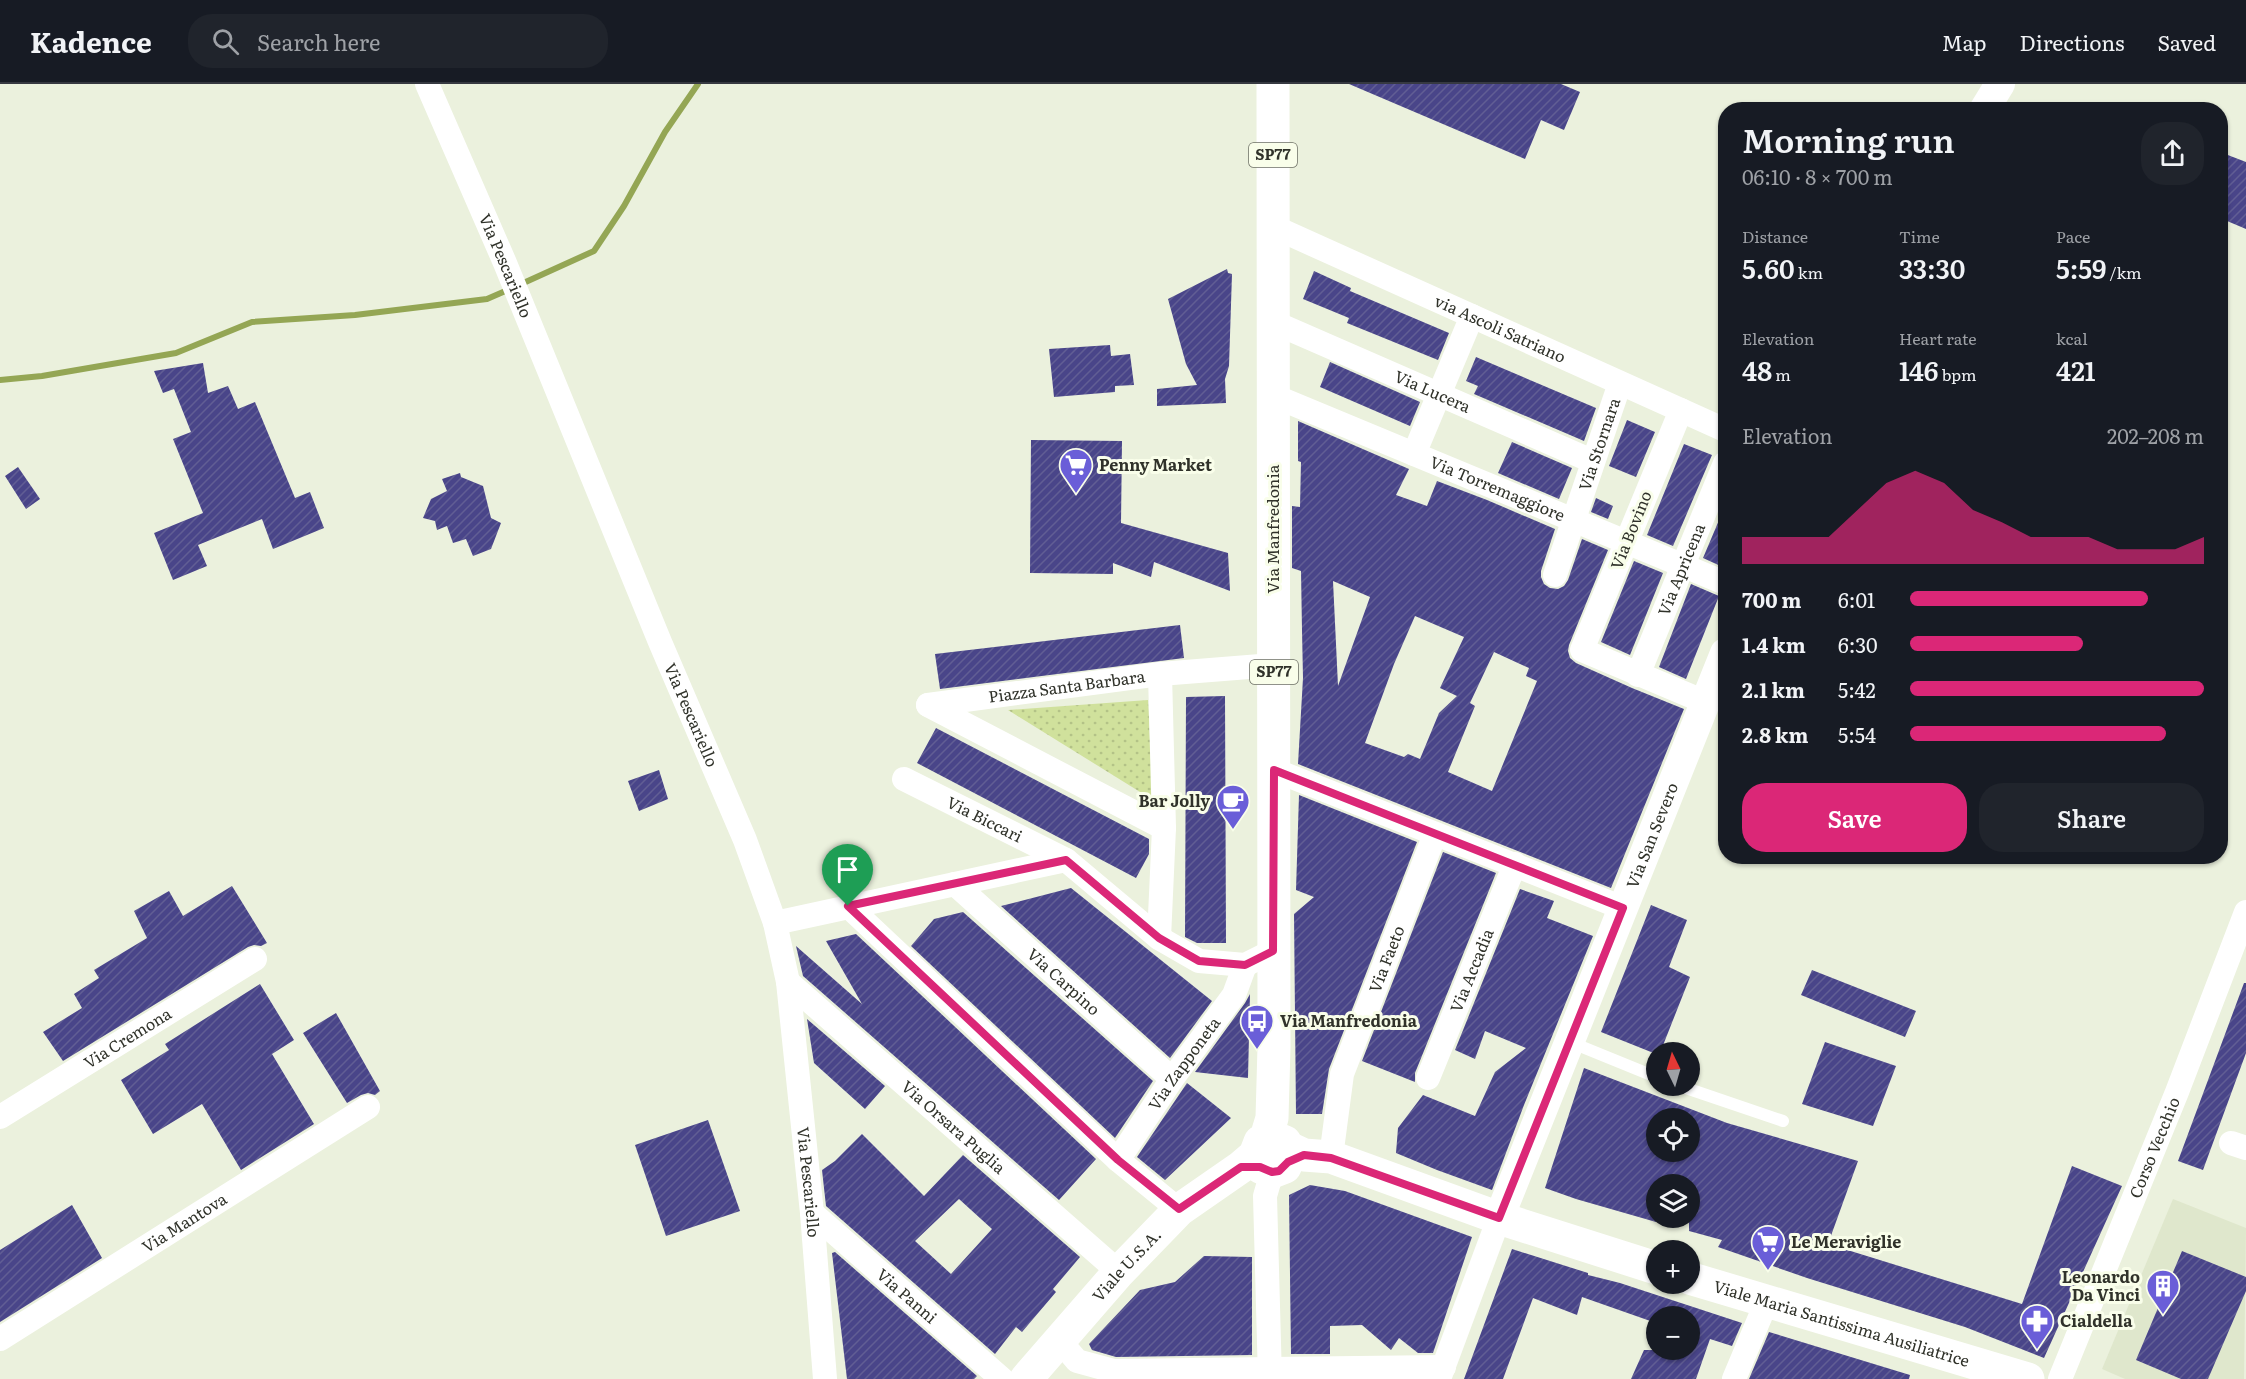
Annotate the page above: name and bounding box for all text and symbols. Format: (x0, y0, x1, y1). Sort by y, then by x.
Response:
search box (188, 14, 608, 68)
text: Kadence (30, 20, 152, 62)
icon: search (209, 25, 242, 58)
text: Search here (257, 25, 380, 58)
text: Map (1942, 26, 1987, 57)
text: Directions (2020, 26, 2125, 57)
text: Saved (2158, 26, 2216, 57)
text: Morning run (1742, 114, 1955, 163)
button: share (2141, 122, 2204, 185)
road number: SP77 (1249, 143, 1297, 167)
text: 06:10 · 8 × 700 m (1742, 161, 1893, 191)
street label: Via Pescariello (474, 209, 539, 321)
text: Distance (1742, 224, 1808, 248)
text: Time (1899, 224, 1940, 248)
text: Pace (2056, 224, 2090, 248)
text: 5.60 (1742, 248, 1795, 287)
text: 33:30 (1899, 248, 1965, 287)
text: 5:59 (2056, 248, 2106, 287)
text: km (1795, 260, 1823, 284)
text: /km (2106, 260, 2142, 284)
street label: via Ascoli Satriano (1431, 288, 1570, 368)
text: Elevation (1742, 326, 1814, 350)
text: Heart rate (1899, 326, 1977, 350)
text: kcal (2056, 326, 2088, 350)
text: 48 (1742, 350, 1772, 389)
text: 146 (1899, 350, 1939, 389)
text: 421 (2056, 350, 2095, 389)
text: m (1772, 362, 1791, 386)
text: bpm (1939, 362, 1977, 386)
street label: Via Lucera (1391, 363, 1475, 418)
street label: Via Stornara (1571, 394, 1625, 494)
text: Elevation (1742, 420, 1832, 450)
text: 202–208 m (2107, 420, 2204, 450)
supermarket icon: Penny Market (1058, 447, 1094, 494)
street label: Via Torremaggiore (1427, 449, 1569, 526)
place label: Penny Market (1099, 452, 1212, 476)
street label: Via Manfredonia (1260, 464, 1284, 593)
street label: Via Bovino (1603, 487, 1657, 573)
street label: Via Apricena (1651, 519, 1710, 619)
text: 700 m (1742, 584, 1801, 614)
text: 6:01 (1838, 584, 1875, 614)
text: 1.4 km (1742, 629, 1806, 659)
text: 6:30 (1838, 629, 1878, 659)
street label: Via Pescariello (659, 659, 725, 770)
road number: SP77 (1250, 660, 1298, 684)
street label: Piazza Santa Barbara (987, 663, 1147, 708)
text: 2.1 km (1742, 674, 1805, 704)
text: 5:42 (1838, 674, 1876, 704)
text: 2.8 km (1742, 719, 1808, 749)
text: 5:54 (1838, 719, 1876, 749)
street label: Via San Severo (1619, 779, 1683, 892)
cafe icon: Bar Jolly (1215, 783, 1251, 830)
button: Save (1742, 783, 1967, 852)
button: Share (1979, 783, 2204, 852)
place label: Bar Jolly (1139, 788, 1210, 812)
street label: Via Biccari (943, 789, 1027, 847)
pin (822, 844, 873, 906)
icon: arrive (831, 853, 864, 886)
street label: Via Faeto (1362, 922, 1410, 996)
street label: Via Accadia (1443, 924, 1499, 1016)
street label: Via Carpino (1022, 942, 1106, 1020)
street label: Via Cremona (78, 1001, 176, 1074)
bus stop icon: Via Manfredonia (1239, 1003, 1275, 1050)
place label: Via Manfredonia (1280, 1008, 1418, 1032)
street label: Via Zapponeta (1142, 1011, 1225, 1115)
north arrow (1646, 1042, 1700, 1096)
map controls (1646, 1042, 1700, 1360)
street label: Via Orsara Puglia (897, 1074, 1012, 1179)
street label: Corso Vecchio (2122, 1093, 2185, 1201)
button: locate (1646, 1108, 1700, 1162)
street label: Via Pescariello (792, 1125, 827, 1238)
button: layers (1646, 1174, 1700, 1228)
street label: Via Mantova (137, 1186, 231, 1258)
street label: Viale U.S.A. (1086, 1223, 1166, 1306)
supermarket icon: Le Meraviglie (1750, 1224, 1786, 1271)
place label: Le Meraviglie (1791, 1229, 1901, 1253)
button: + (1646, 1240, 1700, 1294)
street label: Via Panni (872, 1262, 943, 1328)
place label: Leonardo Da Vinci (2062, 1264, 2140, 1306)
building icon: Leonardo Da Vinci (2145, 1268, 2181, 1315)
street label: Viale Maria Santissima Ausiliatrice (1711, 1273, 1973, 1372)
pharmacy icon: Cialdella (2019, 1303, 2055, 1350)
button: − (1646, 1306, 1700, 1360)
place label: Cialdella (2060, 1308, 2133, 1332)

